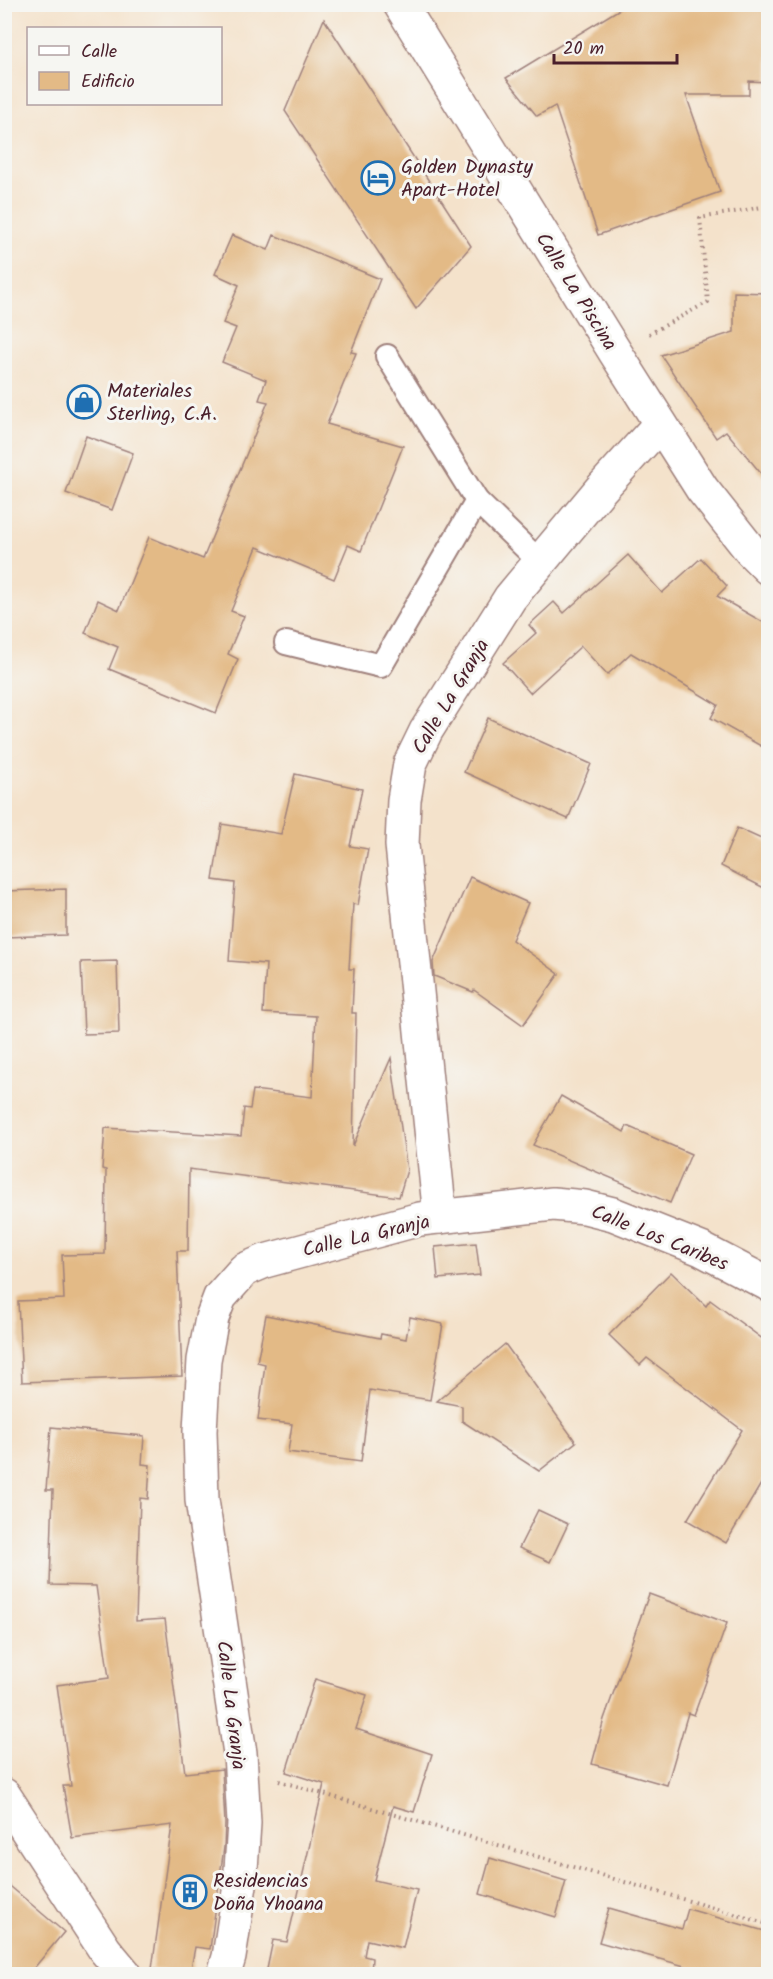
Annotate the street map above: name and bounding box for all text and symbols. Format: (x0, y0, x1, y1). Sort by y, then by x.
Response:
legend (27, 27, 222, 105)
scale bar (554, 27, 677, 65)
text: 20 m (563, 35, 604, 64)
text: Calle (81, 38, 117, 67)
text: Edificio (81, 68, 135, 97)
place label: Golden Dynasty Apart-Hotel (401, 152, 533, 207)
hotel icon: Golden Dynasty Apart-Hotel (360, 160, 396, 196)
street label: Calle La Piscina (526, 227, 624, 358)
place label: Materiales Sterling, C.A. (107, 376, 217, 431)
shop icon: Materiales Sterling, C.A. (66, 384, 102, 420)
street label: Calle La Granja (405, 633, 499, 761)
street label: Calle Los Caribes (586, 1197, 733, 1281)
street label: Calle La Granja (300, 1207, 433, 1267)
street label: Calle La Granja (206, 1639, 254, 1772)
place label: Residencias Doña Yhoana (213, 1866, 324, 1921)
building icon: Residencias Doña Yhoana (172, 1874, 208, 1910)

